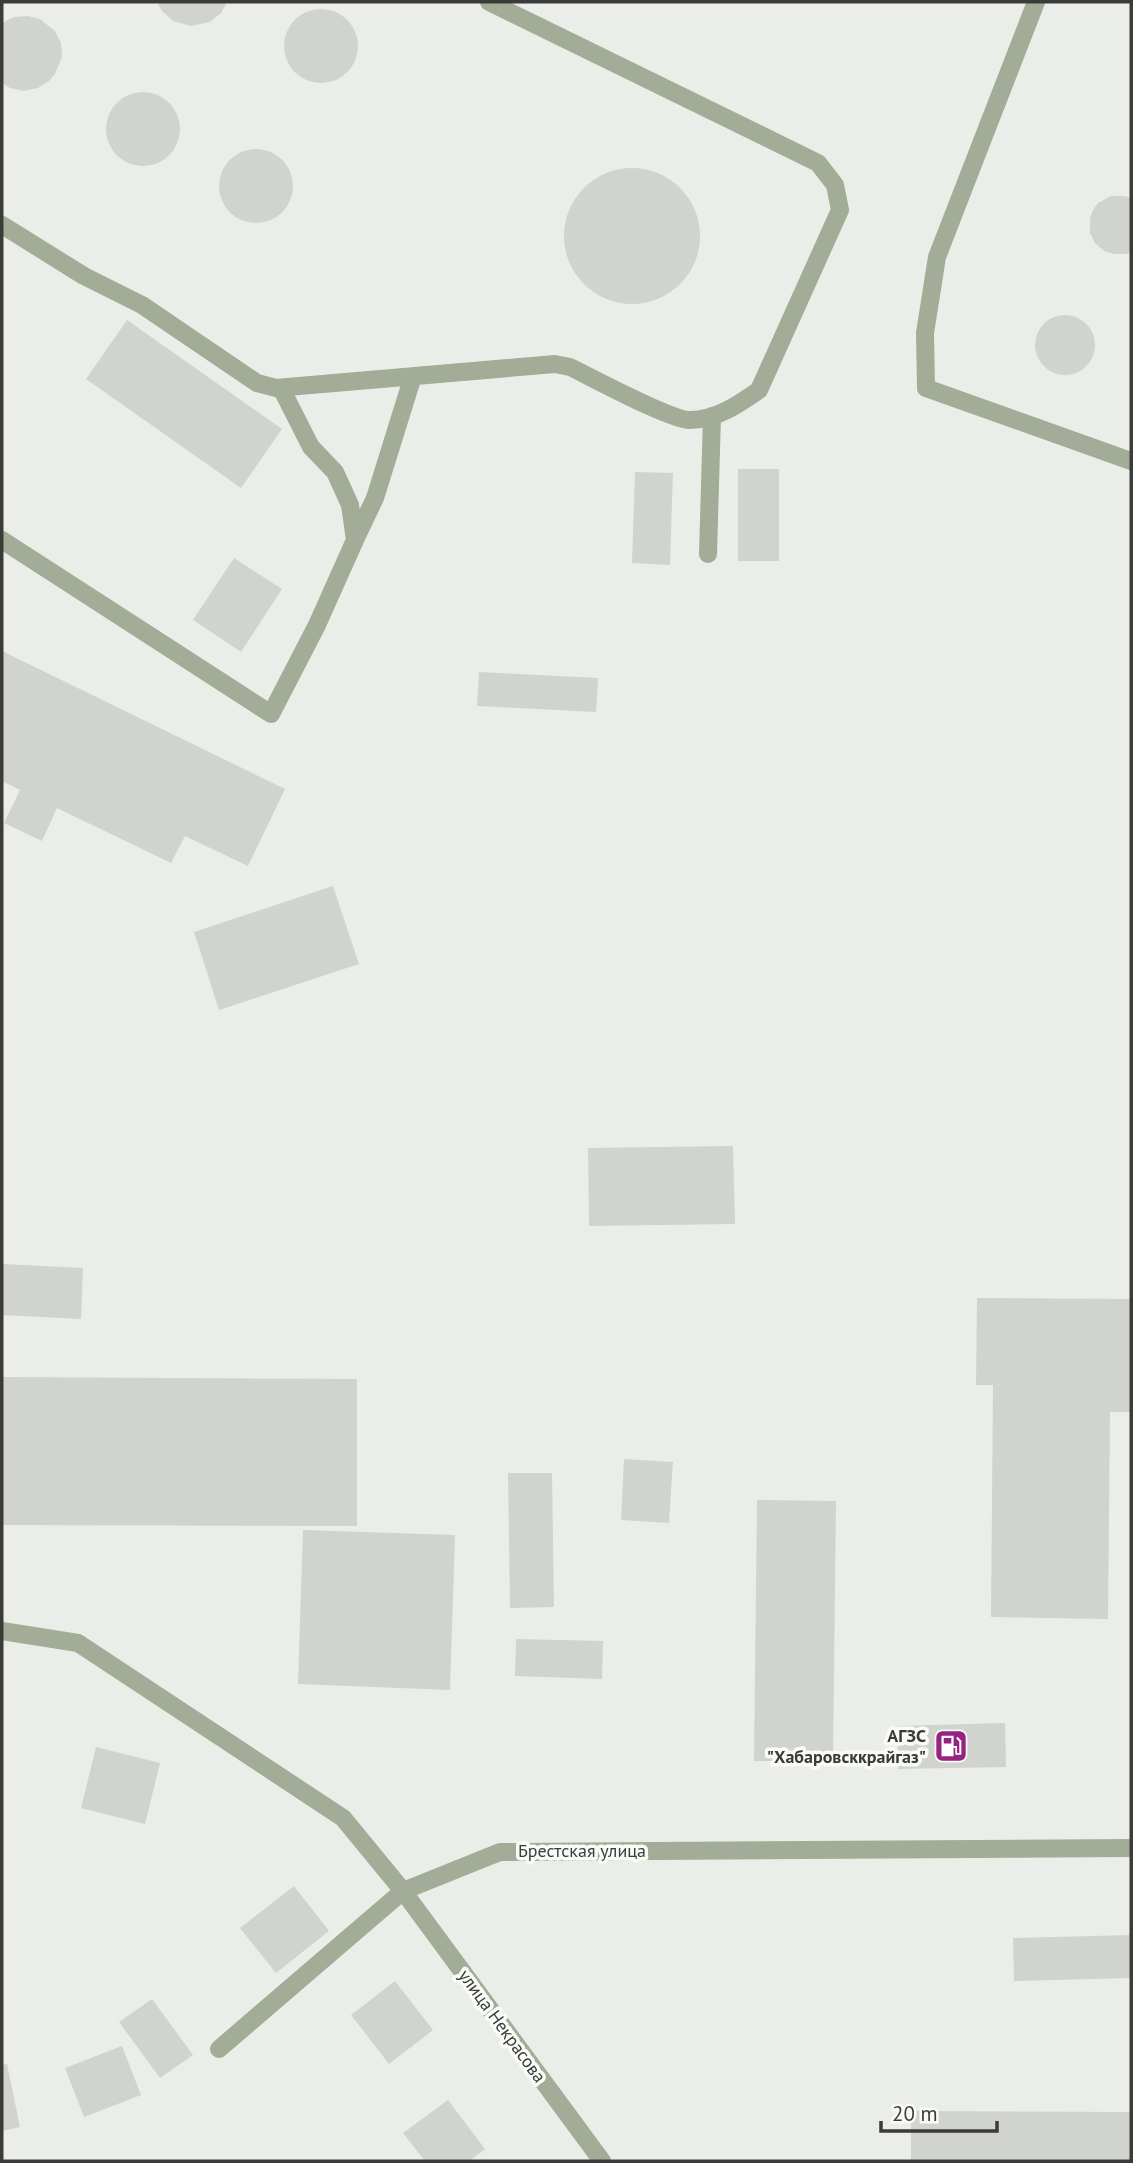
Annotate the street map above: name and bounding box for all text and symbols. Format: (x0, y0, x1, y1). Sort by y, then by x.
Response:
place label: АГЗС "Хабаровсккрайгаз" (767, 1724, 926, 1768)
fuel station icon: АГЗС "Хабаровсккрайгаз" (932, 1727, 970, 1765)
street label: Брестская улица (518, 1839, 646, 1862)
street label: улица Некрасова (454, 1965, 551, 2087)
scale bar (881, 2090, 996, 2134)
text: 20 m (892, 2100, 938, 2127)

